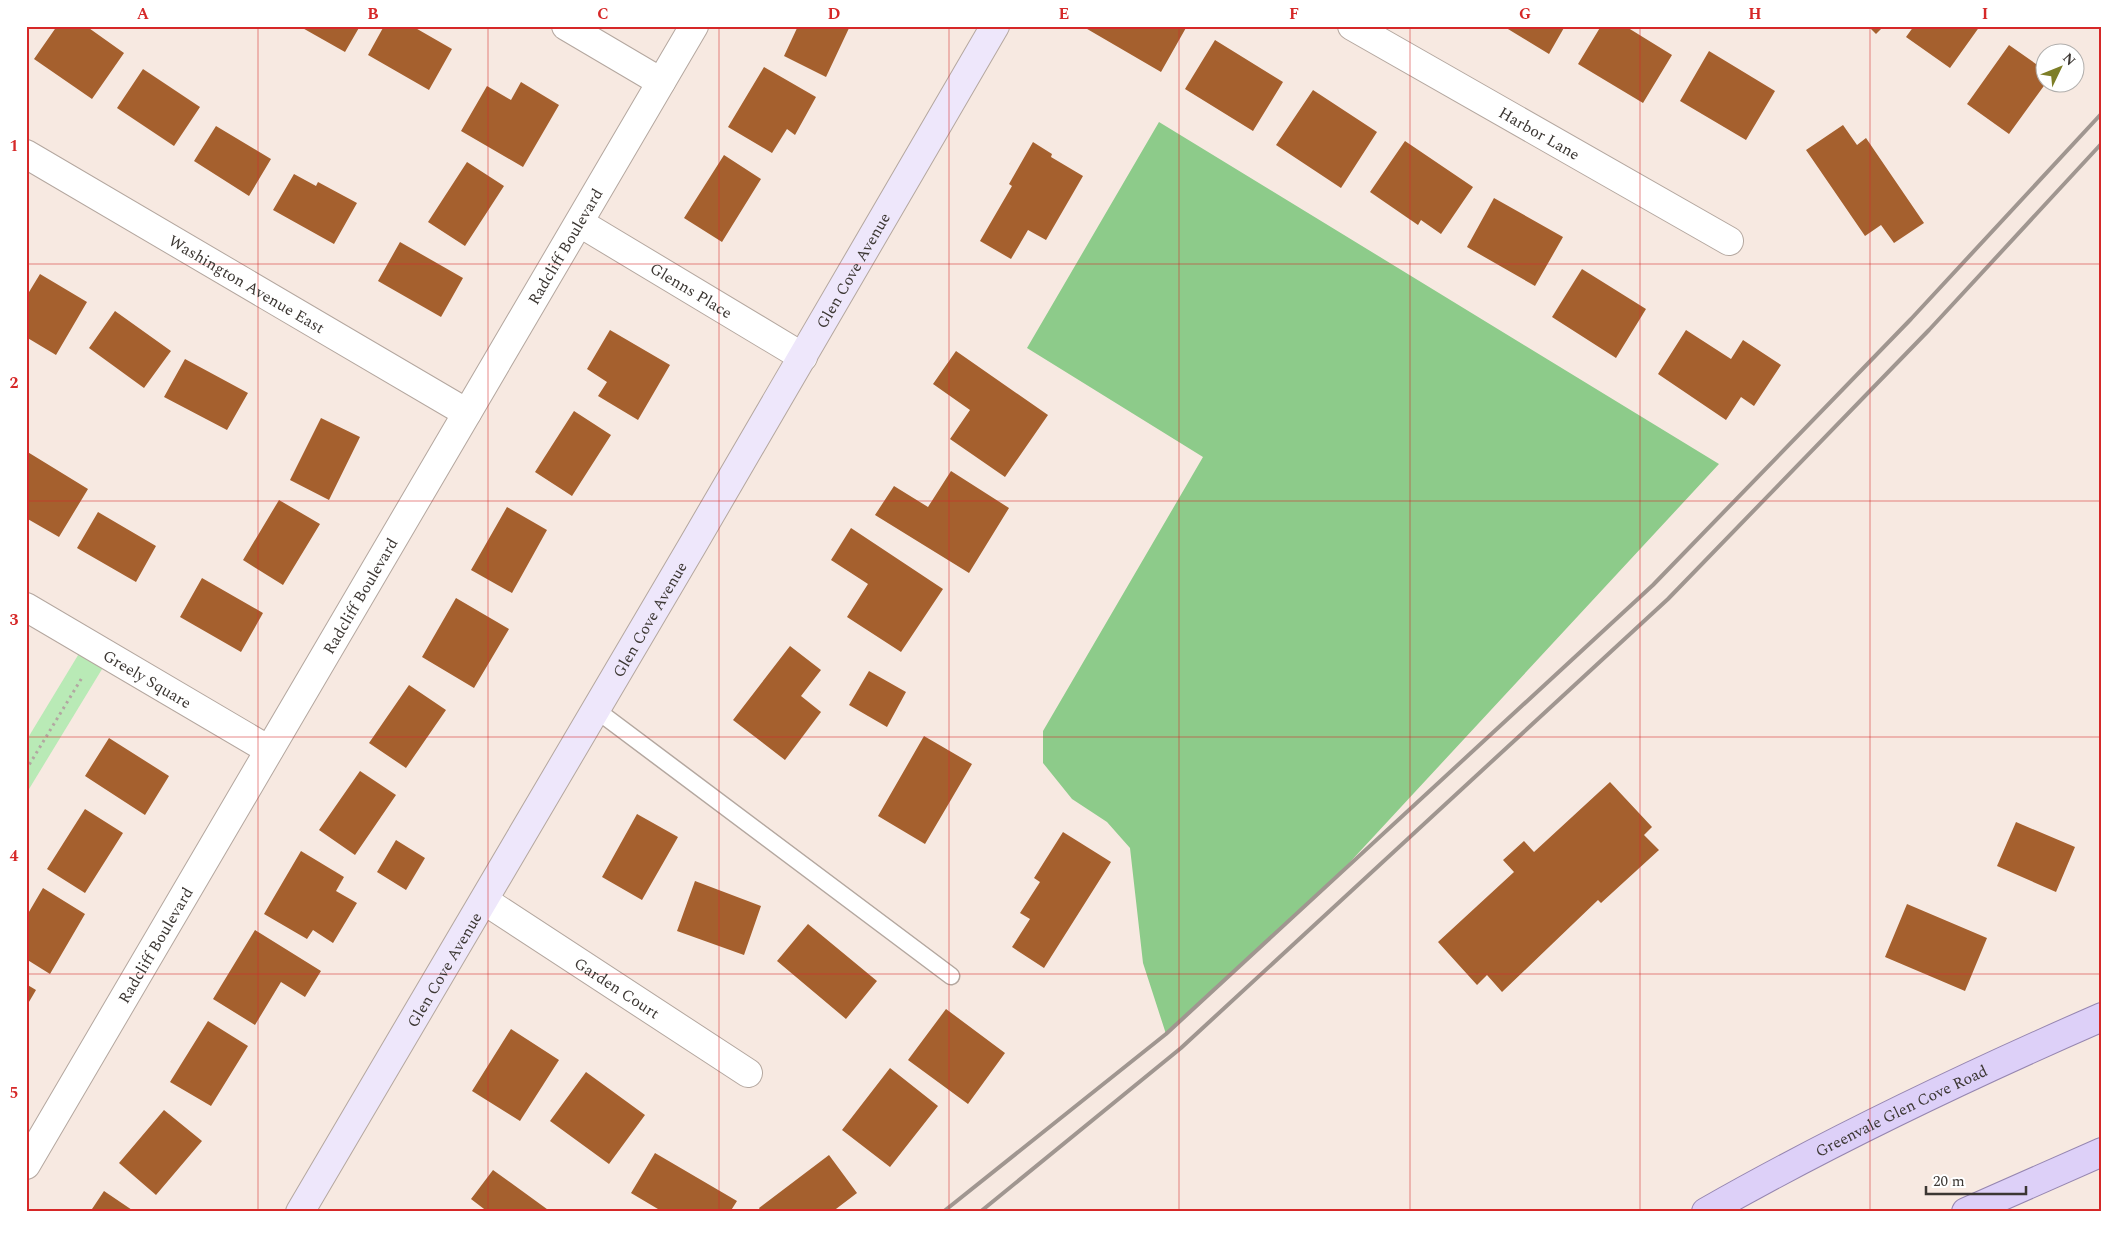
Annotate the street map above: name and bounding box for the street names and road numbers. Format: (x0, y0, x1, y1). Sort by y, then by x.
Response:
street label: Harbor Lane (1494, 101, 1584, 167)
street label: Radcliff Boulevard (522, 184, 609, 310)
street label: Glen Cove Avenue (810, 208, 897, 333)
street label: Washington Avenue East (164, 229, 329, 340)
street label: Glenns Place (645, 257, 737, 325)
street label: Radcliff Boulevard (317, 533, 404, 659)
street label: Glen Cove Avenue (607, 557, 693, 682)
street label: Greely Square (98, 644, 196, 715)
street label: Radcliff Boulevard (112, 883, 200, 1008)
street label: Glen Cove Avenue (401, 908, 488, 1032)
street label: Garden Court (569, 952, 664, 1025)
street label: Greenvale Glen Cove Road (1811, 1059, 1992, 1164)

